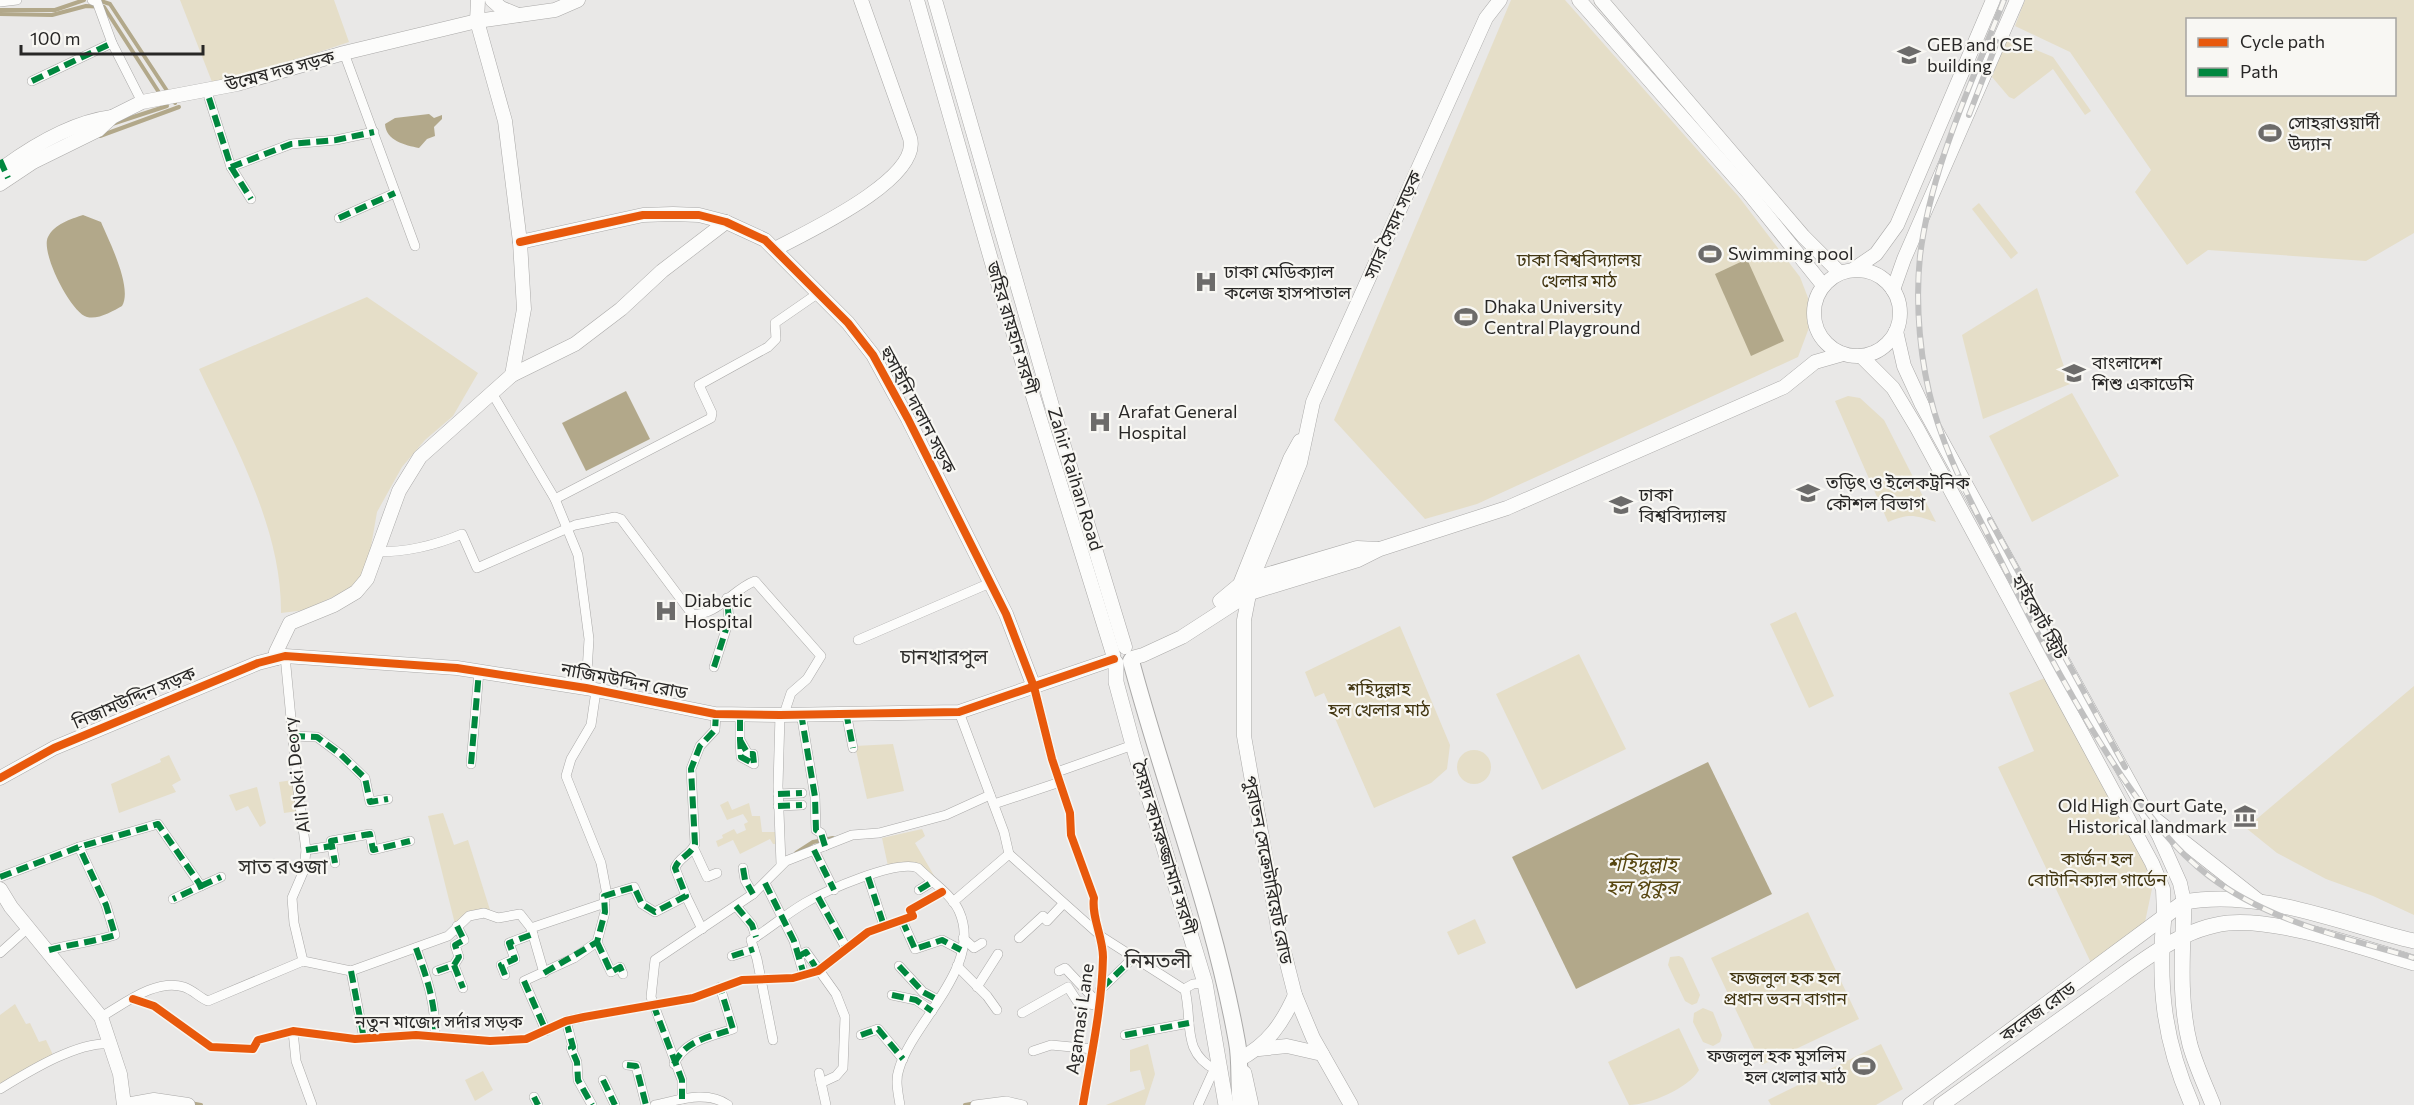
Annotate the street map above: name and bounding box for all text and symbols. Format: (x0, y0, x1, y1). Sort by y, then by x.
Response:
scale bar (21, 18, 202, 56)
legend (2186, 18, 2396, 96)
text: 100 m (30, 27, 80, 49)
text: Cycle path (2240, 30, 2325, 52)
place label: GEB and CSE building (1927, 33, 2033, 76)
school or university icon: GEB and CSE building (1896, 42, 1922, 68)
street label: উন্মেষ দত্ত সড়ক (222, 45, 337, 95)
text: Path (2240, 60, 2278, 82)
place label: সোহরাওয়ার্দী উদ্যান (2287, 111, 2380, 154)
sports icon: সোহরাওয়ার্দী উদ্যান (2257, 120, 2283, 146)
street label: স্যার সৈয়দ সড়ক (1358, 167, 1426, 283)
sports icon: Swimming pool (1697, 241, 1723, 267)
place label: Swimming pool (1728, 242, 1853, 264)
park label: ঢাকা বিশ্ববিদ্যালয় খেলার মাঠ (1516, 248, 1642, 291)
street label: জহির রায়হান সরণী (982, 258, 1044, 397)
place label: ঢাকা মেডিক্যাল কলেজ হাসপাতাল (1223, 260, 1352, 303)
hospital icon: ঢাকা মেডিক্যাল কলেজ হাসপাতাল (1193, 269, 1219, 295)
place label: Dhaka University Central Playground (1484, 295, 1640, 338)
sports icon: Dhaka University Central Playground (1453, 304, 1479, 330)
street label: হুসাইনি দালান সড়ক (876, 342, 962, 477)
place label: বাংলাদেশ শিশু একাডেমি (2091, 351, 2195, 394)
school or university icon: বাংলাদেশ শিশু একাডেমি (2061, 360, 2087, 386)
place label: Arafat General Hospital (1118, 400, 1238, 443)
street label: Zahir Raihan Road (1044, 404, 1108, 553)
hospital icon: Arafat General Hospital (1087, 409, 1113, 435)
place label: তড়িৎ ও ইলেকট্রনিক কৌশল বিভাগ (1825, 471, 1970, 514)
school or university icon: তড়িৎ ও ইলেকট্রনিক কৌশল বিভাগ (1795, 480, 1821, 506)
place label: ঢাকা বিশ্ববিদ্যালয় (1638, 483, 1727, 526)
school or university icon: ঢাকা বিশ্ববিদ্যালয় (1608, 492, 1634, 518)
street label: হাইকোর্ট স্ট্রিট (2007, 569, 2073, 664)
place label: Diabetic Hospital (684, 589, 753, 632)
hospital icon: Diabetic Hospital (653, 598, 679, 624)
district label: চানখারপুল (899, 644, 988, 669)
street label: নাজিমউদ্দিন রোড (558, 657, 689, 703)
street label: নিজামউদ্দিন সড়ক (68, 661, 199, 733)
park label: শহিদুল্লাহ হল খেলার মাঠ (1327, 677, 1430, 720)
street label: Ali Noki Deory (278, 716, 314, 835)
street label: সৈয়দ কামরুজ্জামান সরণী (1128, 757, 1202, 938)
street label: পুরাতন সেক্রেটারিয়েট রোড (1239, 774, 1298, 966)
place label: Old High Court Gate, Historical landmark (2058, 794, 2227, 837)
museum icon: Old High Court Gate, Historical landmark (2232, 803, 2258, 829)
park label: কার্জন হল বোটানিক্যাল গার্ডেন (2027, 847, 2168, 890)
water label: শহিদুল্লাহ হল পুকুর (1606, 851, 1682, 899)
district label: সাত রওজা (237, 853, 328, 878)
district label: নিমতলী (1124, 947, 1192, 972)
street label: Agamasi Lane (1060, 962, 1098, 1076)
park label: ফজলুল হক হল প্রধান ভবন বাগান (1723, 966, 1848, 1009)
street label: কলেজ রোড (1995, 976, 2080, 1047)
street label: নতুন মাজেদ সর্দার সড়ক (354, 1010, 523, 1033)
place label: ফজলুল হক মুসলিম হল খেলার মাঠ (1706, 1044, 1847, 1087)
sports icon: ফজলুল হক মুসলিম হল খেলার মাঠ (1851, 1053, 1877, 1079)

